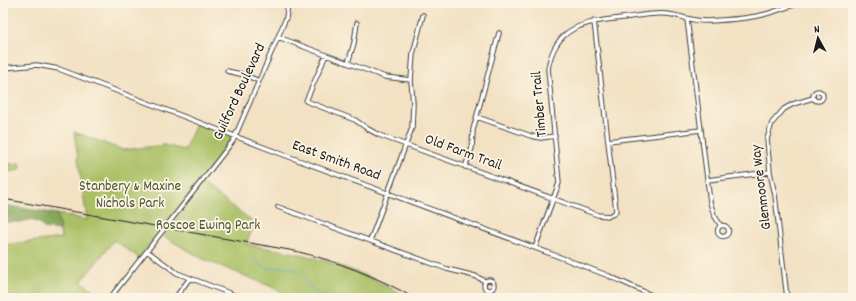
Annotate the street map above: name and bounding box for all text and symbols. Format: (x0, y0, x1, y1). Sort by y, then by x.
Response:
north arrow (798, 18, 838, 58)
text: N (813, 22, 821, 38)
street label: Guilford Boulevard (208, 40, 272, 144)
street label: Timber Trail (526, 70, 554, 138)
street label: Old Farm Trail (421, 129, 505, 177)
street label: East Smith Road (289, 135, 383, 187)
street label: Glenmoore Way (746, 142, 778, 231)
park label: Stanbery & Maxine Nichols Park (79, 176, 181, 215)
park label: Roscoe Ewing Park (156, 215, 260, 237)

